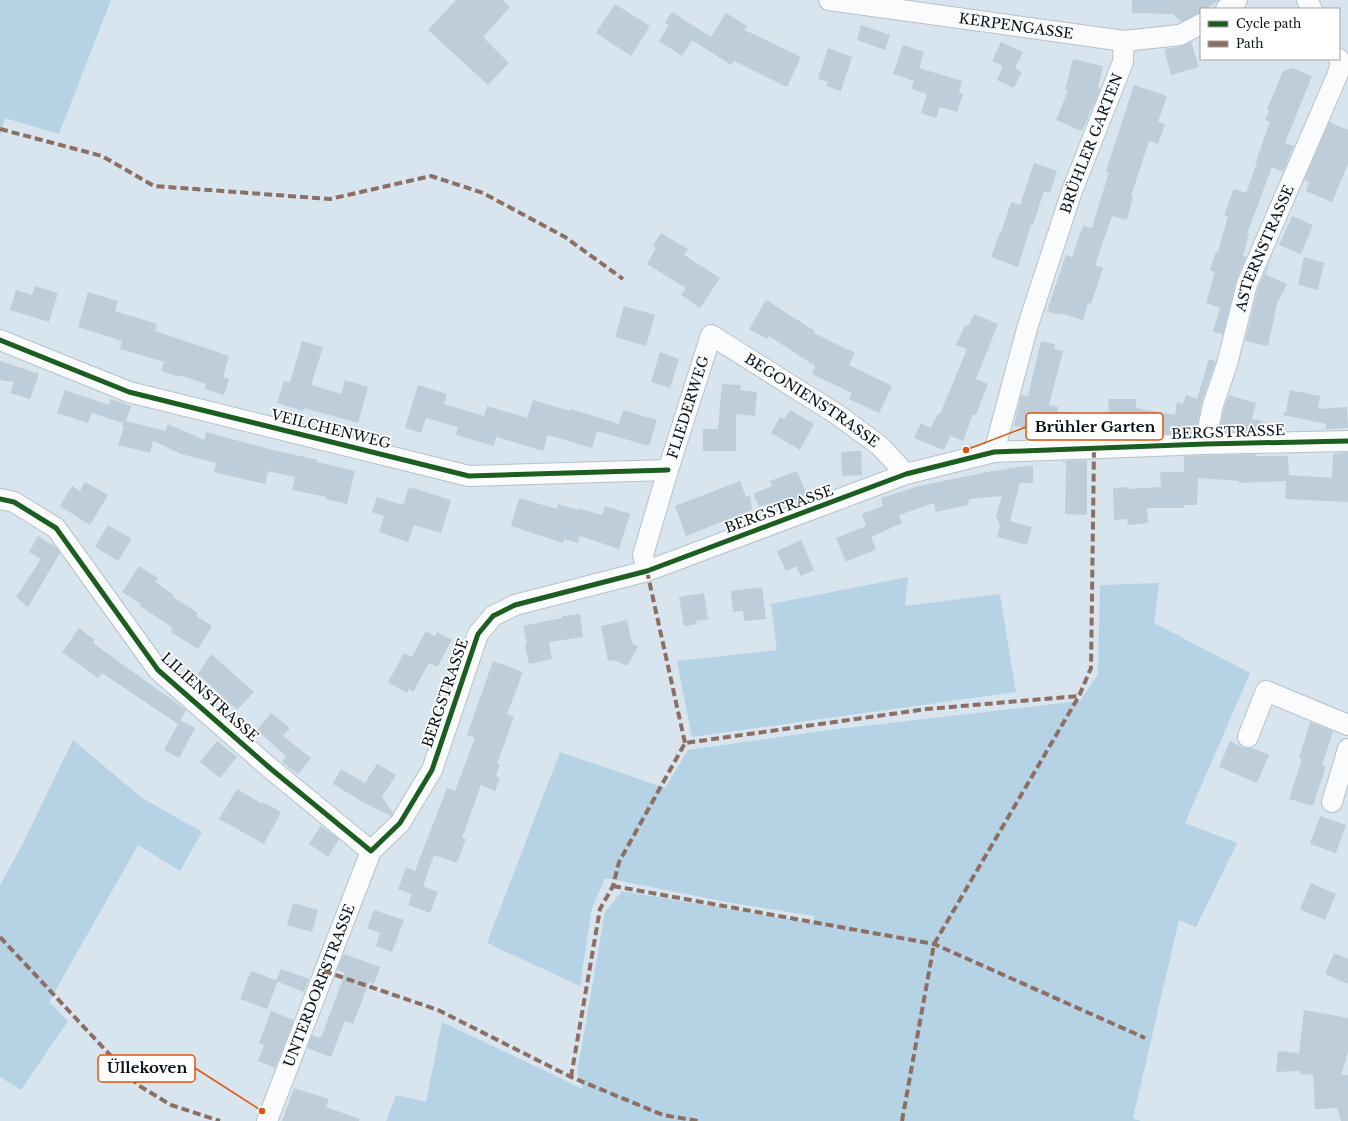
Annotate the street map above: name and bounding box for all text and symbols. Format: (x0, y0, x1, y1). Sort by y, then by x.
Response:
legend (1200, 8, 1340, 60)
street label: KERPENGASSE (958, 9, 1075, 43)
text: Cycle path (1236, 16, 1301, 31)
text: Path (1236, 36, 1264, 51)
street label: BRÜHLER GARTEN (1056, 70, 1127, 216)
street label: ASTERNSTRASSE (1231, 182, 1298, 314)
street label: BEGONIENSTRASSE (741, 349, 883, 451)
street label: FLIEDERWEG (663, 353, 713, 461)
street label: VEILCHENWEG (268, 405, 393, 453)
callout: Brühler Garten (1026, 413, 1163, 440)
text: Brühler Garten (1035, 417, 1155, 436)
street label: BERGSTRASSE (1171, 421, 1285, 443)
street label: BERGSTRASSE (722, 481, 836, 537)
street label: BERGSTRASSE (418, 636, 472, 750)
street label: LILIENSTRASSE (158, 649, 262, 745)
street label: UNTERDORFSTRASSE (280, 902, 359, 1070)
callout: Üllekoven (98, 1055, 195, 1082)
text: Üllekoven (107, 1058, 187, 1077)

